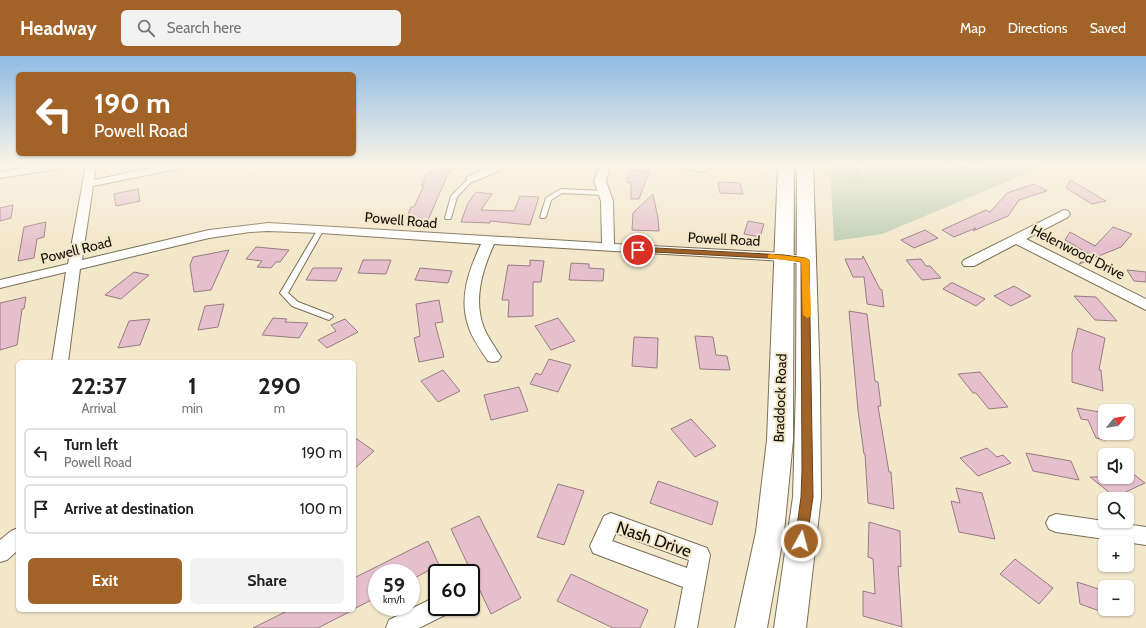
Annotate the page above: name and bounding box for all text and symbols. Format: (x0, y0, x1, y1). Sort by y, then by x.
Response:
search box (121, 10, 401, 46)
text: Headway (20, 17, 97, 40)
icon: search (135, 17, 157, 39)
text: Search here (167, 19, 241, 37)
text: Map (960, 19, 986, 37)
text: Directions (1008, 19, 1068, 37)
text: Saved (1090, 19, 1126, 37)
text: 190 m (94, 86, 170, 120)
icon: left (28, 88, 80, 140)
text: Powell Road (94, 120, 188, 142)
street label: Powell Road (364, 208, 438, 232)
street label: Helenwood Drive (1028, 221, 1128, 283)
street label: Powell Road (687, 228, 761, 250)
street label: Powell Road (38, 232, 114, 268)
pin (621, 233, 655, 267)
icon: arrive (627, 239, 649, 261)
street label: Braddock Road (769, 353, 791, 443)
text: 22:37 (71, 371, 127, 400)
text: 1 (188, 371, 197, 400)
text: 290 (258, 371, 301, 400)
text: Arrival (82, 400, 116, 416)
text: min (182, 400, 203, 416)
text: m (274, 400, 285, 416)
north arrow (1098, 404, 1134, 440)
map controls (1098, 404, 1134, 616)
text: Turn left (64, 436, 118, 454)
icon: left (30, 442, 52, 464)
text: 190 m (302, 444, 342, 462)
button: sound (1098, 448, 1134, 484)
text: Powell Road (64, 454, 132, 470)
button: search (1098, 492, 1134, 528)
icon: arrive (30, 498, 52, 520)
text: Arrive at destination (64, 500, 194, 518)
text: 100 m (300, 500, 342, 518)
street label: Nash Drive (614, 517, 694, 561)
position arrow (780, 520, 822, 562)
button: + (1098, 536, 1134, 572)
button: Exit (28, 558, 182, 604)
button: Share (190, 558, 344, 604)
speed limit sign: 60 (428, 564, 480, 616)
text: 59 (383, 573, 405, 597)
button: − (1098, 580, 1134, 616)
text: km/h (383, 593, 405, 606)

